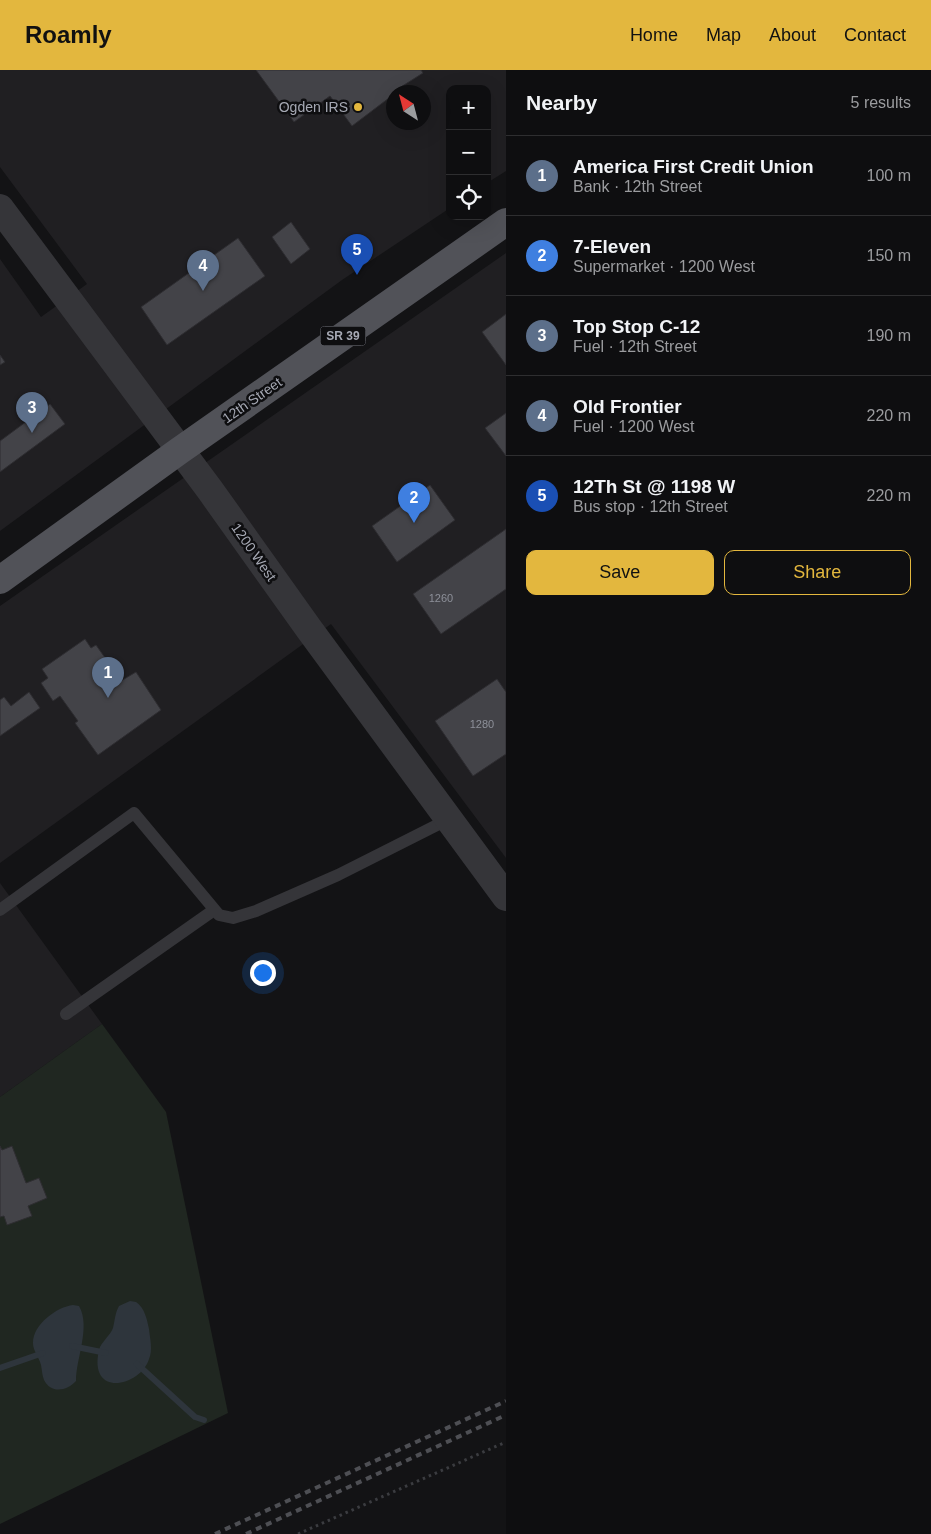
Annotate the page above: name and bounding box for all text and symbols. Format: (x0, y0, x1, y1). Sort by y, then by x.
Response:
text: Roamly (25, 21, 112, 48)
text: Home (630, 25, 678, 45)
text: Map (706, 25, 741, 45)
text: About (769, 25, 816, 45)
text: Contact (844, 25, 906, 45)
north arrow (386, 85, 431, 130)
map controls (446, 85, 491, 220)
button: + (446, 85, 491, 130)
text: Nearby (526, 91, 597, 114)
text: 5 results (851, 94, 911, 111)
place label: Ogden IRS (279, 99, 348, 115)
marker: Ogden IRS (352, 101, 364, 113)
button: − (446, 130, 491, 175)
text: America First Credit Union (573, 156, 814, 177)
text: 1 (538, 167, 546, 184)
text: 100 m (867, 167, 911, 184)
button: locate (446, 175, 491, 220)
text: Bank · 12th Street (573, 178, 702, 195)
pin: 5 (341, 234, 373, 275)
text: 7-Eleven (573, 236, 651, 257)
text: 2 (538, 247, 546, 264)
text: 150 m (867, 247, 911, 264)
pin: 4 (187, 250, 219, 291)
text: Supermarket · 1200 West (573, 258, 755, 275)
text: Top Stop C-12 (573, 316, 700, 337)
road number: SR 39 (320, 326, 366, 346)
text: 3 (538, 327, 546, 344)
text: 190 m (867, 327, 911, 344)
text: Fuel · 12th Street (573, 338, 697, 355)
street label: 12th Street (219, 374, 285, 426)
pin: 3 (16, 392, 48, 433)
text: Old Frontier (573, 396, 682, 417)
text: 4 (538, 407, 546, 424)
text: 220 m (867, 407, 911, 424)
text: Fuel · 1200 West (573, 418, 695, 435)
text: 12Th St @ 1198 W (573, 476, 735, 497)
pin: 2 (398, 482, 430, 523)
text: 5 (538, 487, 546, 504)
text: 220 m (867, 487, 911, 504)
text: Bus stop · 12th Street (573, 498, 728, 515)
street label: 1200 West (228, 520, 280, 584)
button: Save (526, 550, 714, 595)
button: Share (724, 550, 911, 595)
house number: 1260 (429, 592, 453, 604)
pin: 1 (92, 657, 124, 698)
house number: 1280 (470, 718, 494, 730)
your location (250, 960, 276, 986)

